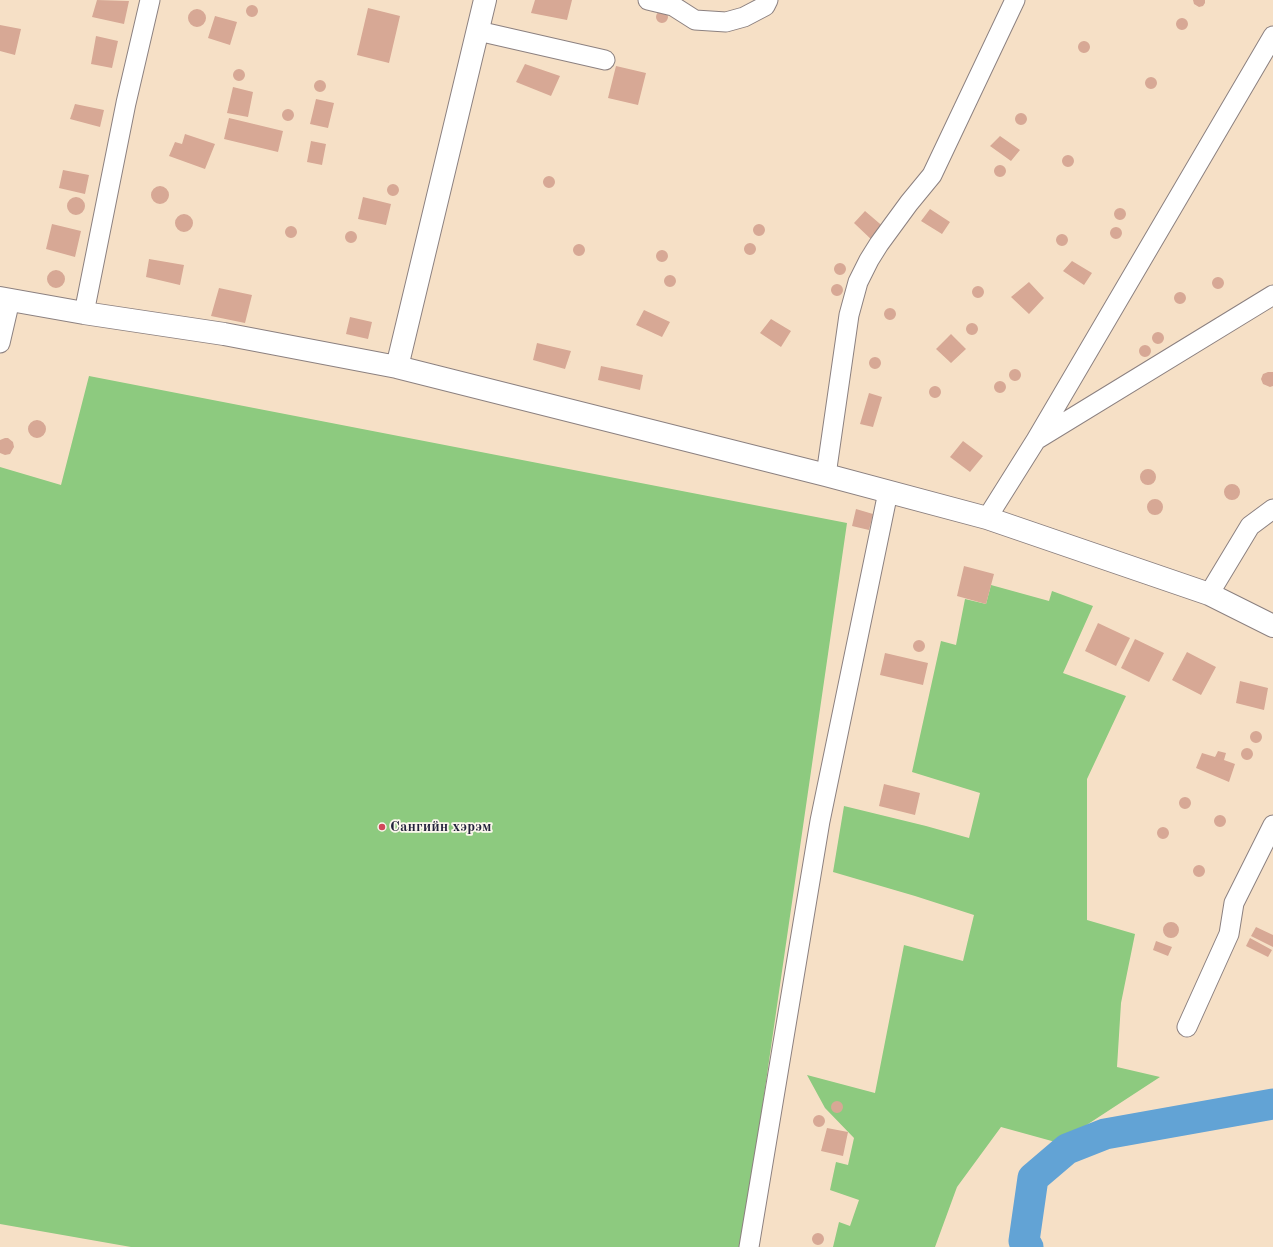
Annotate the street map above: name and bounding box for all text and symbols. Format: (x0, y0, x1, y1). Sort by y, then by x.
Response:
place label: Сангийн хэрэм (390, 818, 492, 836)
marker: Сангийн хэрэм (377, 822, 387, 832)

